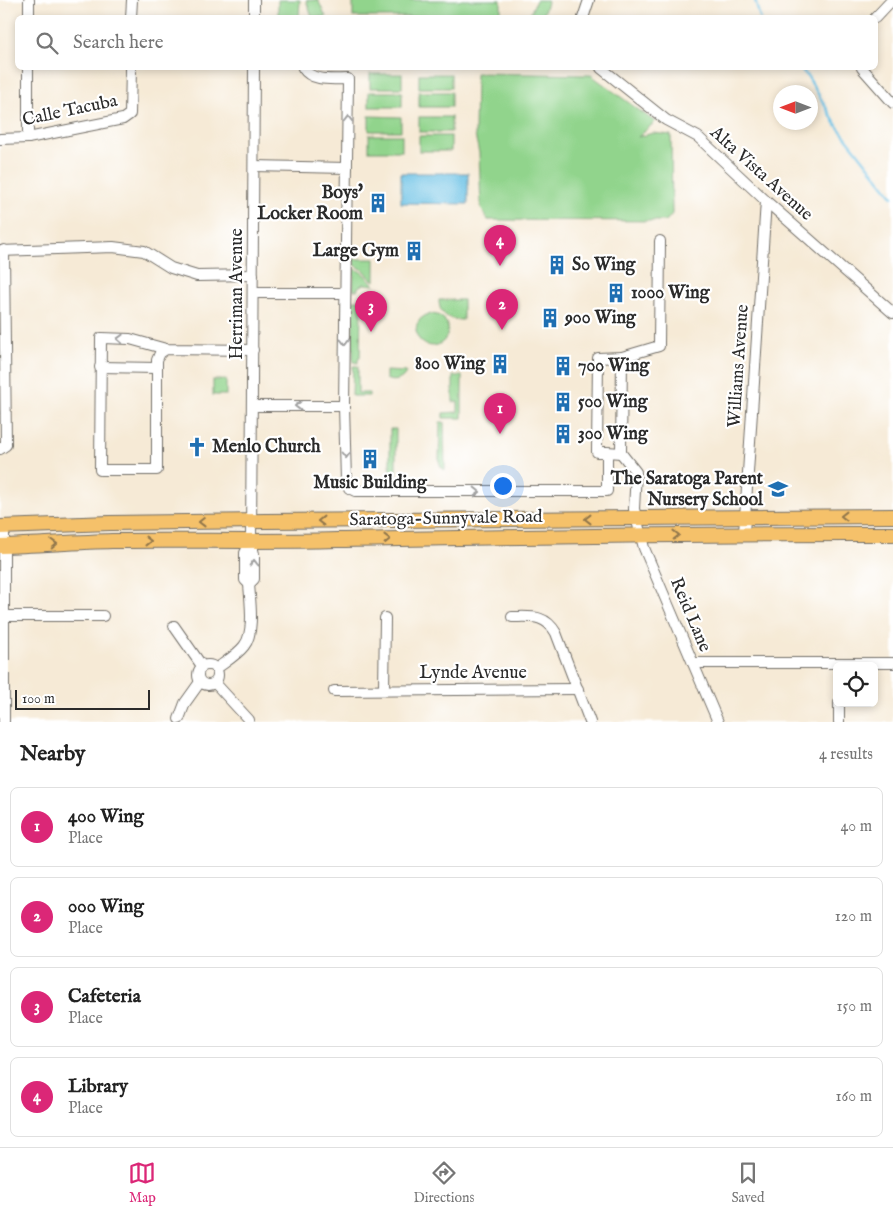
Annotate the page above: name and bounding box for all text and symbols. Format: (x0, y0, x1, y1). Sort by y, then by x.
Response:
search box (15, 15, 878, 70)
icon: search (33, 29, 61, 57)
text: Search here (73, 31, 164, 55)
north arrow (773, 85, 818, 130)
street label: Calle Tacuba (20, 90, 120, 132)
one-way arrow (343, 115, 353, 123)
street label: Alta Vista Avenue (704, 121, 817, 226)
place label: Boys' Locker Room (257, 182, 363, 226)
building icon: Boys' Locker Room (367, 192, 389, 214)
pin: 4 (484, 225, 516, 266)
street label: Herriman Avenue (226, 228, 249, 360)
place label: Large Gym (313, 240, 399, 263)
building icon: Large Gym (403, 240, 425, 262)
building icon: S0 Wing (546, 254, 568, 276)
place label: S0 Wing (572, 254, 637, 277)
building icon: 1000 Wing (605, 282, 627, 304)
place label: 1000 Wing (631, 282, 711, 305)
pin: 2 (486, 289, 518, 330)
pin: 3 (355, 291, 387, 332)
street label: Williams Avenue (723, 304, 755, 428)
building icon: 900 Wing (539, 307, 561, 329)
place label: 900 Wing (564, 307, 637, 330)
one-way arrow (115, 334, 123, 344)
one-way arrow (340, 338, 350, 346)
place label: 800 Wing (415, 353, 486, 376)
building icon: 800 Wing (489, 353, 511, 375)
building icon: 700 Wing (552, 355, 574, 377)
place label: 700 Wing (578, 355, 651, 378)
building icon: 500 Wing (552, 391, 574, 413)
place label: 500 Wing (578, 391, 649, 414)
pin: 1 (484, 393, 516, 434)
one-way arrow (294, 401, 302, 411)
building icon: 300 Wing (552, 423, 574, 445)
place label: 300 Wing (578, 423, 649, 446)
church icon: Menlo Church (186, 436, 208, 458)
place label: Menlo Church (212, 436, 321, 459)
building icon: Music Building (359, 448, 381, 470)
one-way arrow (341, 451, 351, 459)
place label: The Saratoga Parent Nursery School (610, 468, 764, 512)
place label: Music Building (313, 472, 428, 495)
your location (490, 473, 516, 499)
school or university icon: The Saratoga Parent Nursery School (767, 478, 789, 500)
one-way arrow (474, 487, 481, 497)
street label: Saratoga-Sunnyvale Road (349, 506, 543, 532)
one-way arrow (840, 511, 848, 521)
one-way arrow (584, 514, 592, 525)
one-way arrow (317, 516, 324, 526)
one-way arrow (198, 517, 206, 527)
one-way arrow (672, 530, 680, 540)
one-way arrow (384, 534, 391, 544)
one-way arrow (145, 536, 153, 546)
one-way arrow (50, 538, 58, 549)
one-way arrow (249, 559, 259, 567)
street label: Reid Lane (664, 574, 716, 656)
street label: Lynde Avenue (419, 662, 527, 685)
map controls (833, 662, 878, 707)
button: locate (833, 662, 878, 707)
scale bar (15, 687, 150, 710)
text: 100 m (22, 690, 55, 708)
text: Nearby (20, 741, 85, 768)
text: 4 results (819, 745, 873, 765)
text: 400 Wing (68, 805, 144, 829)
text: 1 (34, 817, 40, 837)
text: 40 m (840, 817, 872, 837)
text: Place (68, 829, 103, 849)
text: 000 Wing (68, 895, 144, 919)
text: 2 (33, 907, 41, 927)
text: 120 m (835, 907, 872, 927)
text: Place (68, 919, 103, 939)
text: Cafeteria (68, 985, 141, 1009)
text: 3 (34, 997, 40, 1017)
text: 150 m (837, 997, 872, 1017)
text: Place (68, 1009, 103, 1029)
text: Library (68, 1075, 128, 1099)
text: 4 (33, 1087, 41, 1107)
text: 160 m (836, 1087, 872, 1107)
text: Place (68, 1099, 103, 1119)
tab: Map (128, 1159, 156, 1207)
tab: Directions (413, 1159, 474, 1207)
tab: Saved (731, 1159, 764, 1207)

